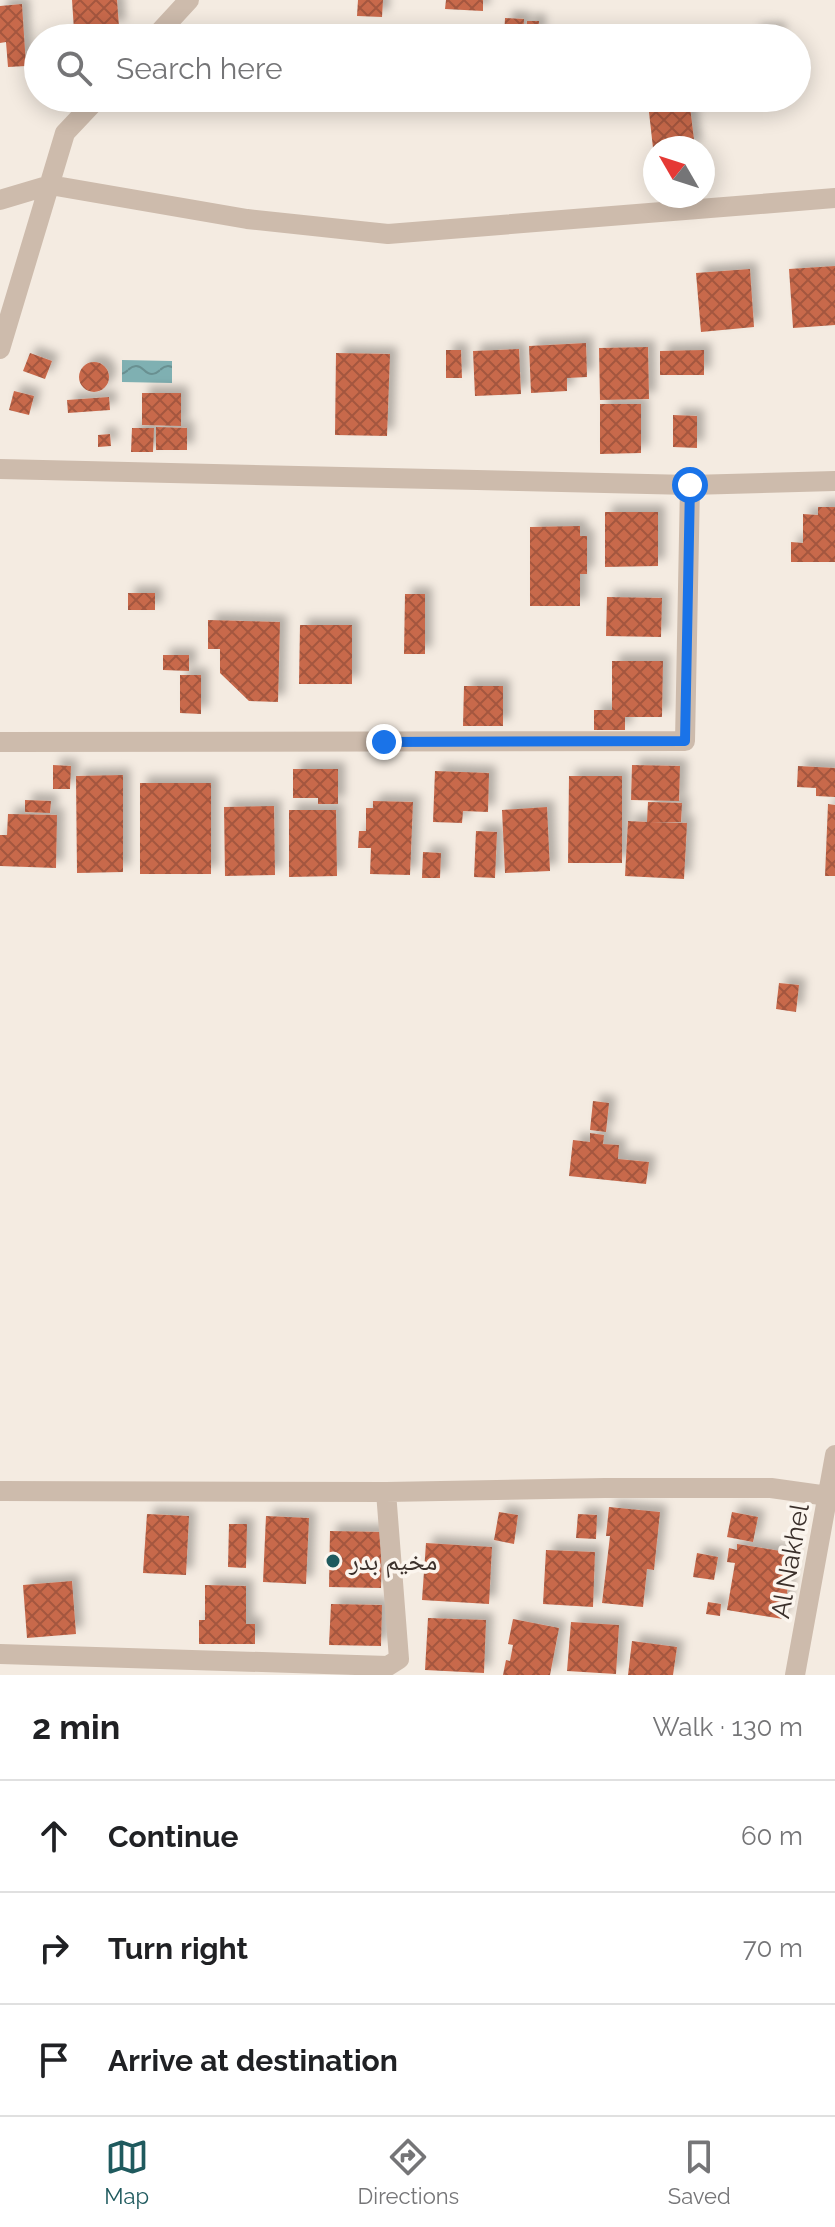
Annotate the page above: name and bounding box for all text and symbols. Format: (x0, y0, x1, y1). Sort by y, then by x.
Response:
search box (24, 24, 811, 112)
icon: search (52, 46, 96, 90)
text: Search here (116, 51, 283, 86)
north arrow (643, 136, 715, 208)
route start (672, 467, 708, 503)
route end (366, 724, 402, 760)
street label: Al Nakhel (765, 1500, 815, 1621)
place label: مخيم بدر (348, 1546, 437, 1578)
marker: مخيم بدر (324, 1552, 342, 1570)
text: 2 min (32, 1707, 120, 1747)
text: Walk · 130 m (653, 1712, 803, 1742)
icon: ahead (32, 1814, 76, 1858)
text: Continue (108, 1819, 239, 1854)
text: 60 m (741, 1821, 803, 1851)
icon: right (32, 1926, 76, 1970)
text: Turn right (108, 1931, 248, 1966)
text: 70 m (743, 1933, 803, 1963)
icon: arrive (32, 2038, 76, 2082)
text: Arrive at destination (108, 2043, 398, 2078)
tab: Map (104, 2135, 149, 2209)
tab: Directions (358, 2135, 459, 2209)
tab: Saved (668, 2135, 731, 2209)

